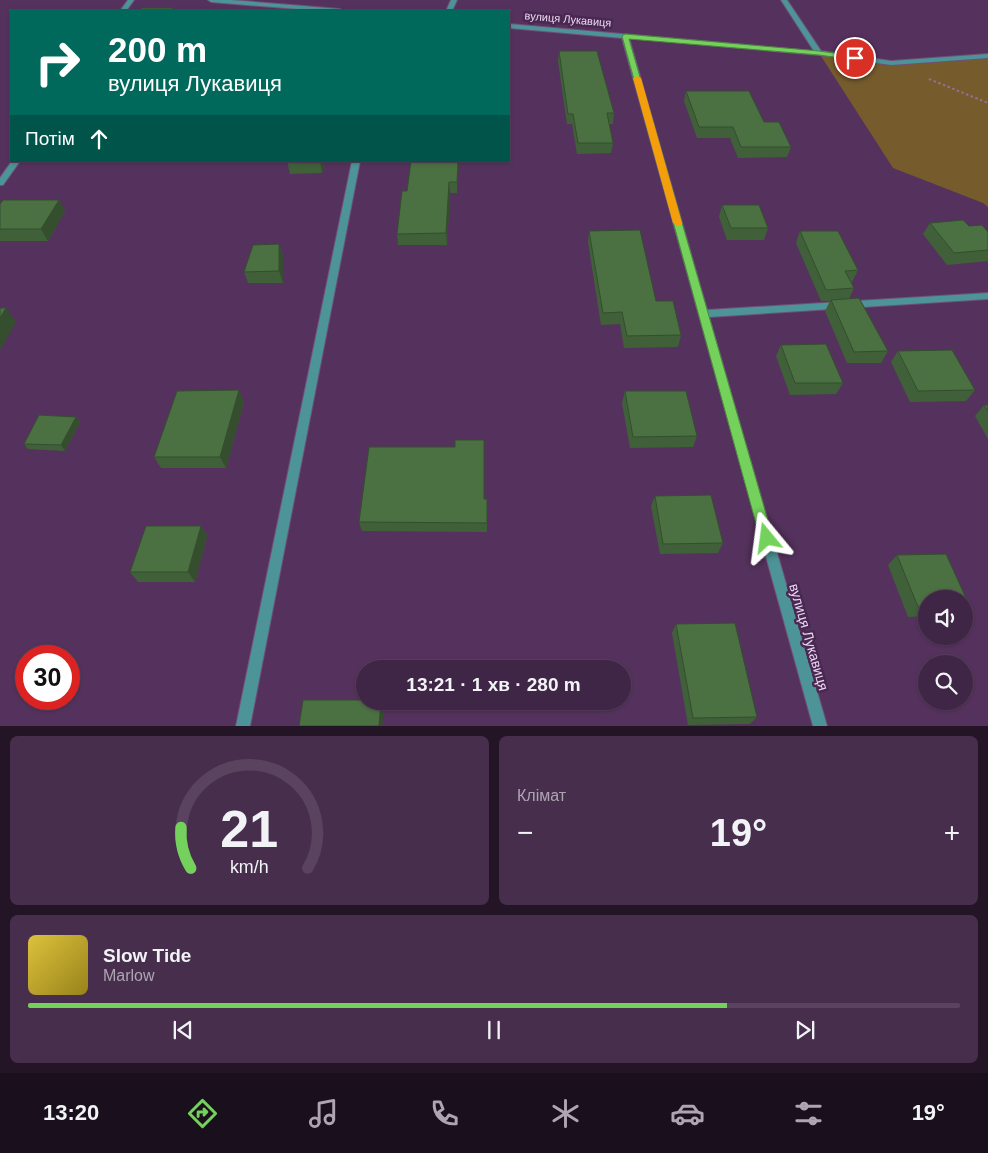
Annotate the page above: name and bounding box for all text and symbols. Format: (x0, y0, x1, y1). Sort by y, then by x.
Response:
street label: вулиця Лукавиця (524, 9, 612, 29)
icon: right (25, 30, 90, 95)
text: 200 m (108, 30, 207, 69)
pin (834, 37, 876, 79)
icon: arrive (841, 44, 869, 72)
text: вулиця Лукавиця (108, 71, 282, 96)
icon: ahead (85, 125, 113, 153)
text: Потім (25, 128, 75, 149)
position arrow (740, 511, 792, 563)
street label: вулиця Лукавиця (786, 582, 832, 692)
map controls (918, 590, 973, 710)
button: sound (918, 590, 973, 645)
speed limit sign: 30 (15, 645, 80, 710)
button: search (918, 655, 973, 710)
text: 13:21 · 1 хв · 280 m (406, 674, 581, 695)
text: Клімат (517, 787, 566, 804)
text: 21 (221, 800, 278, 858)
text: 19° (710, 812, 767, 854)
text: − (517, 817, 533, 848)
text: + (944, 817, 960, 848)
text: km/h (230, 857, 269, 877)
text: Slow Tide (103, 945, 191, 966)
text: Marlow (103, 967, 155, 984)
icon: previous (169, 1016, 197, 1044)
icon: pause (480, 1016, 508, 1044)
icon: next (791, 1016, 819, 1044)
icon: directions (185, 1096, 220, 1131)
icon: music (306, 1096, 341, 1131)
icon: phone (427, 1096, 462, 1131)
icon: climate (548, 1096, 583, 1131)
icon: car (670, 1096, 705, 1131)
icon: filters (791, 1096, 826, 1131)
text: 13:20 (43, 1100, 99, 1125)
text: 19° (912, 1100, 945, 1125)

